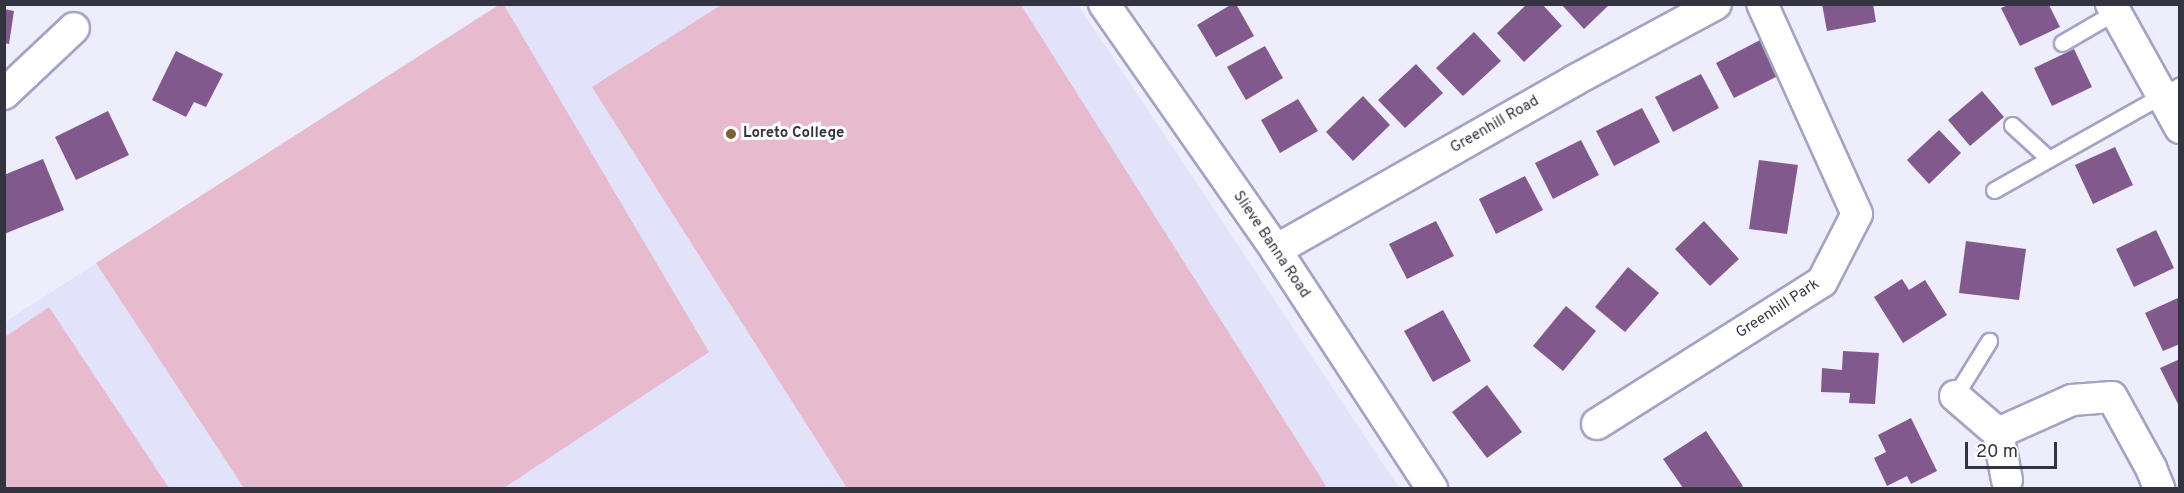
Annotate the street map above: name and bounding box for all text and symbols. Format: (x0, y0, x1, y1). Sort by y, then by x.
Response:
street label: Greenhill Road (1448, 92, 1542, 158)
place label: Loreto College (743, 125, 844, 143)
marker: Loreto College (724, 127, 738, 141)
street label: Slieve Banna Road (1229, 188, 1313, 302)
street label: Greenhill Park (1733, 275, 1823, 343)
scale bar (1968, 430, 2060, 468)
text: 20 m (1976, 441, 2018, 464)

